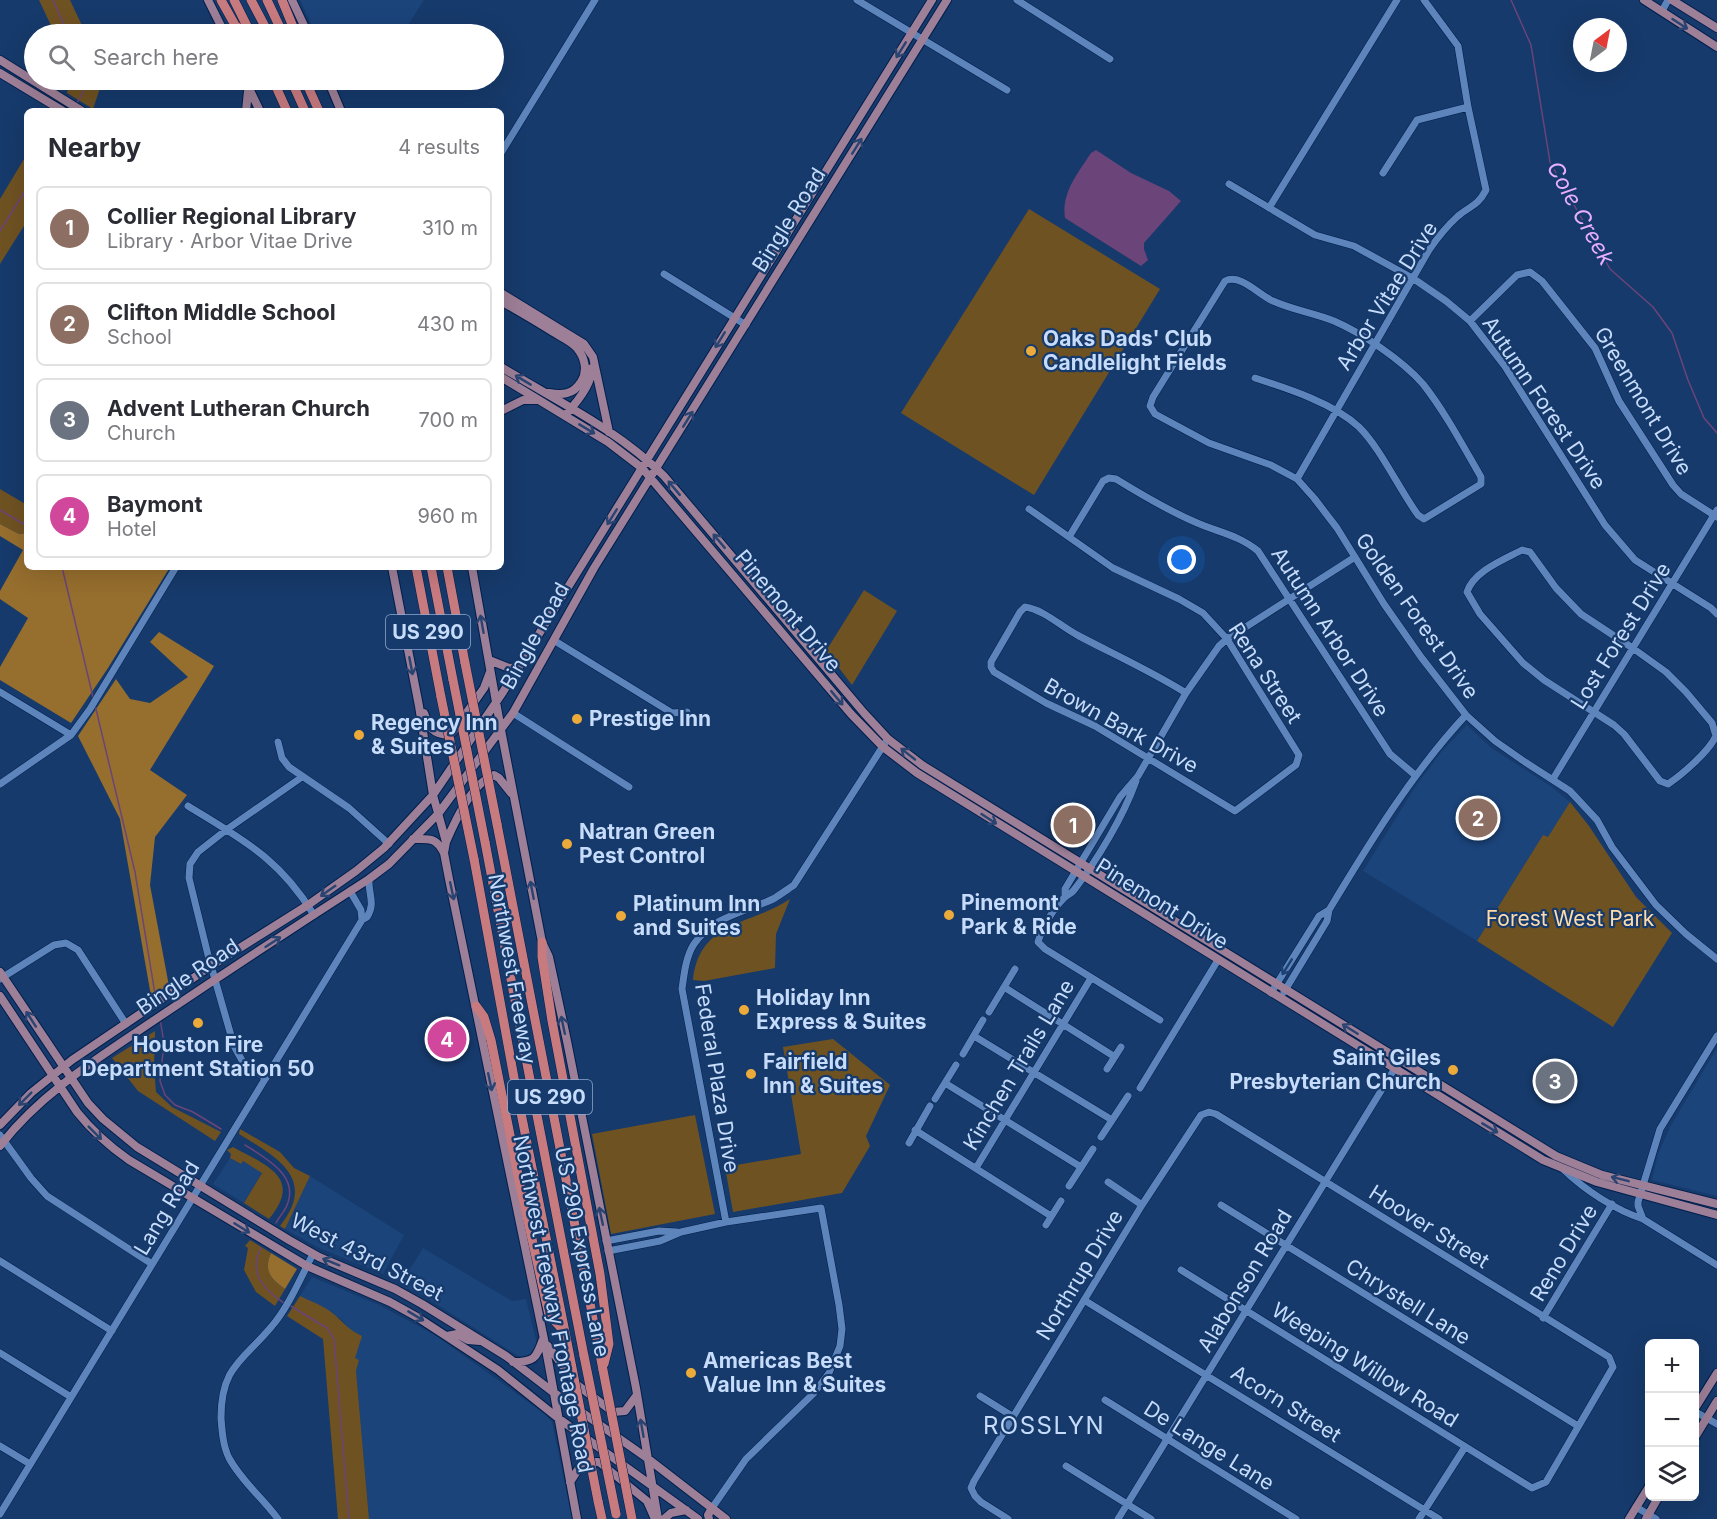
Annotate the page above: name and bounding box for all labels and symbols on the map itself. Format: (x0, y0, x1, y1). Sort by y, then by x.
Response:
one-way arrow (1672, 17, 1689, 30)
north arrow (1573, 18, 1627, 72)
one-way arrow (894, 41, 906, 58)
one-way arrow (851, 138, 863, 155)
water label: Cole Creek (1542, 156, 1621, 270)
street label: Bingle Road (747, 163, 830, 276)
street label: Arbor Vitae Drive (1331, 217, 1442, 375)
street label: Autumn Forest Drive (1477, 312, 1611, 494)
street label: Greenmont Drive (1589, 322, 1698, 479)
place label: Oaks Dads' Club Candlelight Fields (1043, 326, 1227, 375)
one-way arrow (714, 331, 726, 348)
marker: Oaks Dads' Club Candlelight Fields (1024, 344, 1038, 358)
one-way arrow (515, 374, 532, 386)
one-way arrow (682, 411, 694, 428)
one-way arrow (578, 424, 595, 436)
one-way arrow (667, 480, 680, 496)
one-way arrow (605, 508, 617, 525)
street label: Golden Forest Drive (1351, 528, 1484, 703)
one-way arrow (712, 534, 726, 549)
street label: Autumn Arbor Drive (1266, 542, 1395, 721)
street label: Pinemont Drive (730, 545, 847, 677)
your location (1167, 545, 1196, 574)
street label: Lost Forest Drive (1565, 558, 1676, 714)
street label: Bingle Road (495, 578, 574, 693)
one-way arrow (477, 614, 488, 634)
road number: US 290 (386, 615, 470, 649)
street label: Rena Street (1224, 618, 1307, 728)
one-way arrow (406, 655, 417, 675)
street label: Brown Bark Drive (1040, 673, 1203, 778)
one-way arrow (831, 690, 844, 706)
place label: Prestige Inn (589, 706, 711, 731)
place label: Regency Inn & Suites (371, 710, 498, 759)
marker: Prestige Inn (570, 712, 584, 726)
marker: Regency Inn & Suites (352, 728, 366, 742)
one-way arrow (900, 748, 916, 761)
pin: 2 (1458, 796, 1498, 840)
pin: 1 (1054, 802, 1092, 848)
one-way arrow (980, 813, 997, 825)
place label: Natran Green Pest Control (579, 819, 715, 868)
marker: Natran Green Pest Control (560, 837, 574, 851)
street label: Pinemont Drive (1091, 853, 1233, 954)
street label: Northwest Freeway (483, 872, 542, 1066)
one-way arrow (526, 880, 537, 900)
one-way arrow (446, 881, 458, 900)
one-way arrow (321, 885, 337, 897)
place label: Pinemont Park & Ride (961, 890, 1077, 939)
place label: Platinum Inn and Suites (633, 891, 760, 940)
park label: Forest West Park (1486, 906, 1655, 931)
marker: Pinemont Park & Ride (942, 908, 956, 922)
marker: Platinum Inn and Suites (614, 909, 628, 923)
street label: Bingle Road (132, 933, 244, 1020)
one-way arrow (264, 936, 281, 948)
one-way arrow (1281, 958, 1293, 975)
street label: Kinchen Trails Lane (958, 975, 1079, 1155)
street label: Federal Plaza Drive (690, 981, 745, 1174)
place label: Holiday Inn Express & Suites (756, 985, 927, 1034)
marker: Holiday Inn Express & Suites (737, 1003, 751, 1017)
one-way arrow (25, 1012, 37, 1028)
one-way arrow (557, 1015, 568, 1035)
marker: Houston Fire Department Station 50 (191, 1016, 205, 1030)
pin: 4 (428, 1016, 466, 1062)
one-way arrow (1342, 1023, 1359, 1035)
place label: Houston Fire Department Station 50 (82, 1032, 315, 1081)
place label: Saint Giles Presbyterian Church (1229, 1045, 1441, 1094)
place label: Fairfield Inn & Suites (763, 1049, 883, 1098)
pin: 3 (1536, 1058, 1574, 1104)
marker: Saint Giles Presbyterian Church (1446, 1063, 1460, 1077)
marker: Fairfield Inn & Suites (744, 1067, 758, 1081)
one-way arrow (485, 1072, 496, 1092)
road number: US 290 (508, 1080, 592, 1114)
one-way arrow (18, 1092, 33, 1107)
one-way arrow (1481, 1123, 1498, 1135)
one-way arrow (88, 1126, 103, 1141)
street label: Northwest Freeway Frontage Road (508, 1133, 599, 1475)
street label: US 290 Express Lane (550, 1145, 615, 1359)
street label: Lang Road (129, 1156, 204, 1259)
one-way arrow (1610, 1173, 1629, 1184)
street label: Hoover Street (1365, 1180, 1494, 1274)
street label: Reno Drive (1525, 1200, 1602, 1306)
street label: Northrup Drive (1031, 1205, 1128, 1344)
street label: Alabonson Road (1192, 1205, 1297, 1357)
street label: West 43rd Street (287, 1207, 448, 1306)
one-way arrow (595, 1207, 606, 1226)
one-way arrow (233, 1223, 250, 1235)
street label: Chrystell Lane (1341, 1253, 1475, 1350)
one-way arrow (323, 1256, 341, 1267)
street label: Weeping Willow Road (1267, 1297, 1463, 1432)
one-way arrow (407, 1311, 424, 1323)
place label: Americas Best Value Inn & Suites (703, 1348, 886, 1397)
street label: Acorn Street (1227, 1360, 1346, 1447)
marker: Americas Best Value Inn & Suites (684, 1366, 698, 1380)
street label: De Lange Lane (1140, 1396, 1279, 1496)
district label: ROSSLYN (983, 1411, 1105, 1440)
one-way arrow (637, 1419, 648, 1438)

